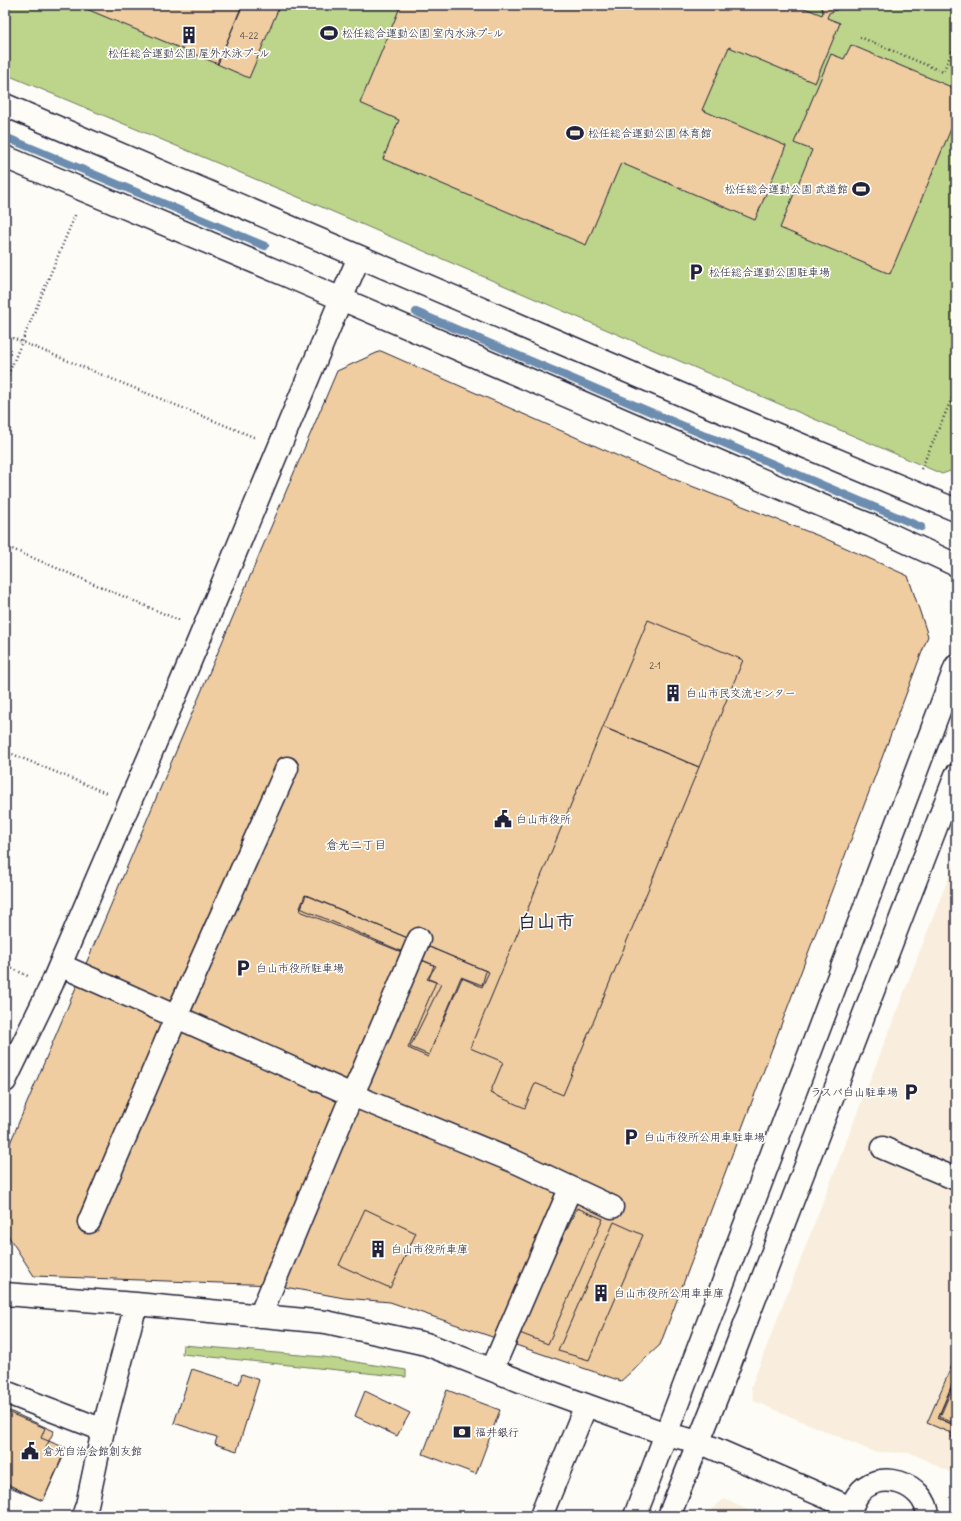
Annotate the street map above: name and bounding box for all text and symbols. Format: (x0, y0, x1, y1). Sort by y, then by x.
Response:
sports icon: 松任総合運動公園 室内水泳プｰル (319, 23, 339, 43)
building icon: 松任総合運動公園 屋外水泳プｰル (179, 25, 199, 45)
place label: 松任総合運動公園 室内水泳プｰル (342, 26, 504, 40)
house number: 4-22 (240, 30, 258, 41)
place label: 松任総合運動公園 屋外水泳プｰル (108, 46, 270, 60)
sports icon: 松任総合運動公園 体育館 (565, 123, 585, 143)
place label: 松任総合運動公園 体育館 (588, 126, 712, 140)
sports icon: 松任総合運動公園 武道館 (851, 179, 871, 199)
place label: 松任総合運動公園 武道館 (724, 182, 848, 196)
parking icon: 松任総合運動公園駐車場 (686, 262, 706, 282)
place label: 松任総合運動公園駐車場 (709, 265, 830, 279)
house number: 2-1 (649, 660, 661, 671)
building icon: 白山市民交流センター (663, 683, 683, 703)
place label: 白山市民交流センター (686, 686, 796, 700)
public building icon: 白山市役所 (493, 809, 513, 829)
place label: 白山市役所 (516, 812, 571, 826)
district label: 倉光二丁目 (326, 837, 386, 852)
district label: 白山市 (517, 909, 575, 933)
parking icon: 白山市役所駐車場 (233, 958, 253, 978)
place label: 白山市役所駐車場 (256, 961, 344, 975)
parking icon: ラスパ白山駐車場 (901, 1082, 921, 1102)
place label: ラスパ白山駐車場 (810, 1085, 898, 1099)
parking icon: 白山市役所公用車駐車場 (621, 1127, 641, 1147)
place label: 白山市役所公用車駐車場 (644, 1130, 765, 1144)
building icon: 白山市役所車庫 (368, 1239, 388, 1259)
place label: 白山市役所車庫 (391, 1242, 468, 1256)
building icon: 白山市役所公用車車庫 (591, 1283, 611, 1303)
place label: 白山市役所公用車車庫 (614, 1286, 724, 1300)
bank icon: 福井銀行 (452, 1422, 472, 1442)
place label: 福井銀行 (475, 1425, 519, 1439)
public building icon: 倉光自治会館創友館 (20, 1441, 40, 1461)
place label: 倉光自治会館創友館 (43, 1444, 142, 1458)

